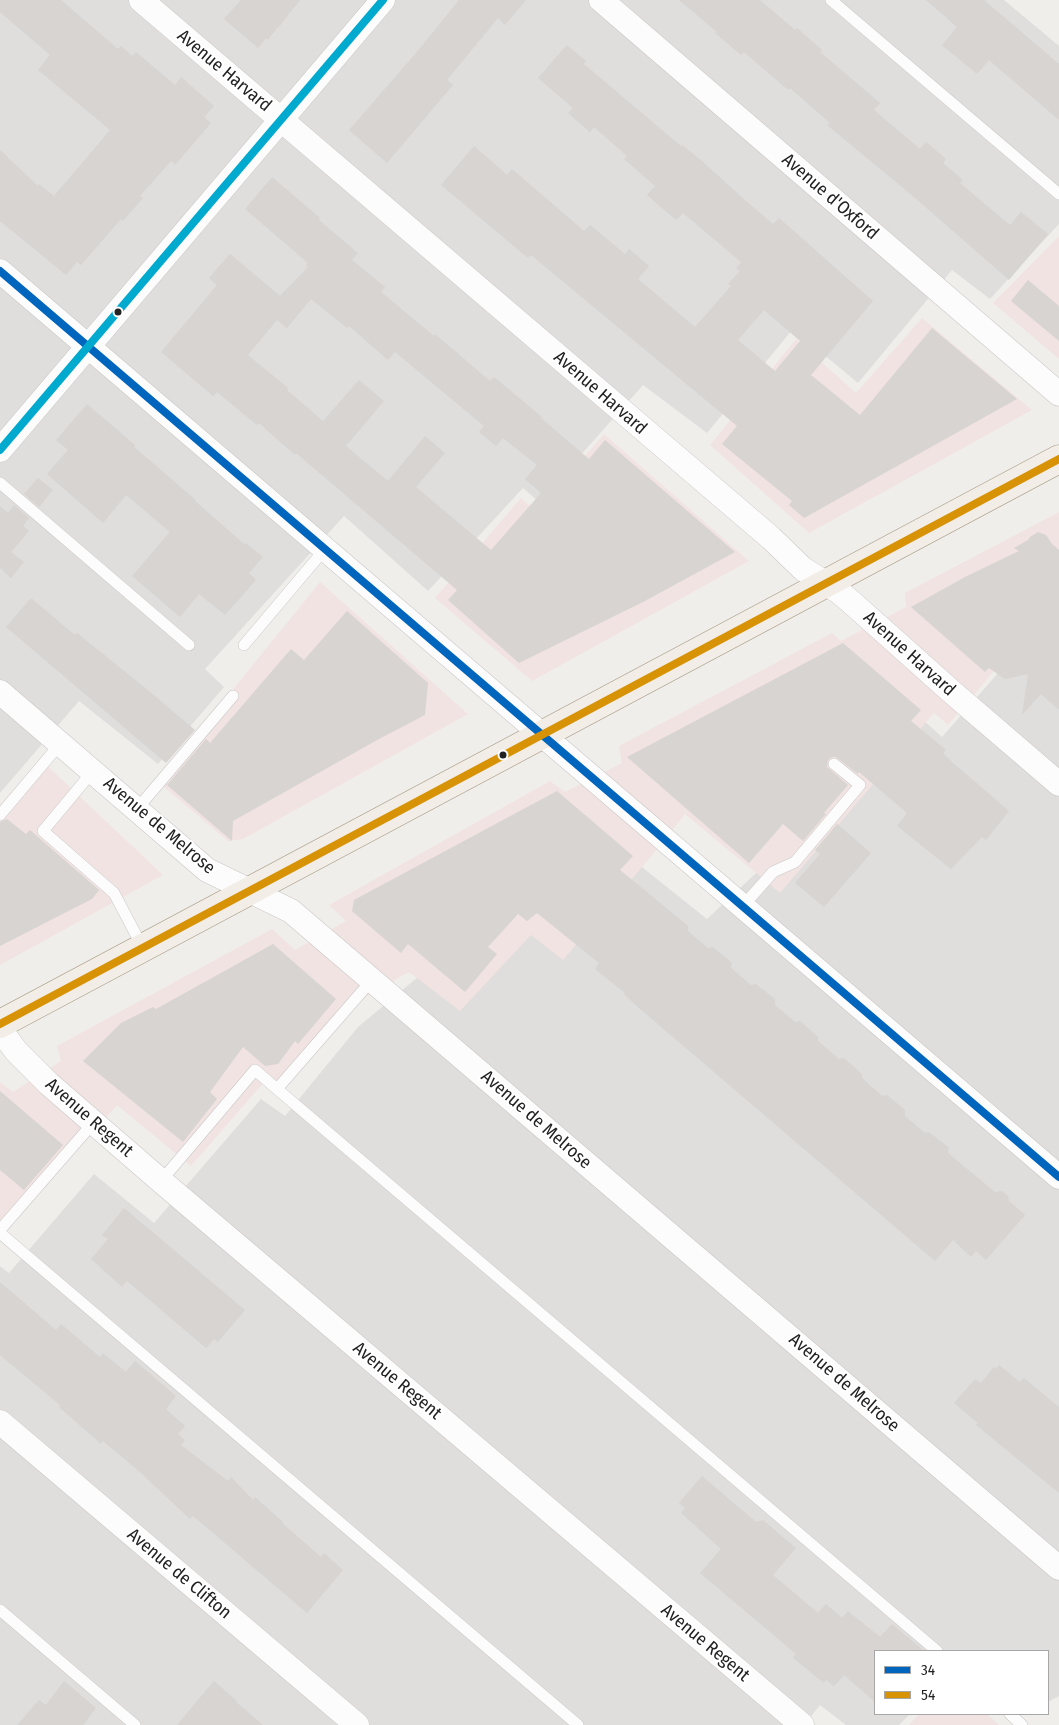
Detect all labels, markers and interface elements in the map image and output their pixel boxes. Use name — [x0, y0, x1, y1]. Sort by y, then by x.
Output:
street label: Avenue Harvard — [172, 25, 276, 117]
street label: Avenue d'Oxford — [777, 149, 883, 245]
unlabelled marker — [113, 307, 123, 317]
street label: Avenue Harvard — [549, 347, 651, 439]
street label: Avenue Harvard — [859, 607, 959, 701]
unlabelled marker — [498, 750, 508, 760]
street label: Avenue de Melrose — [99, 773, 219, 879]
street label: Avenue de Melrose — [476, 1066, 596, 1174]
street label: Avenue Regent — [41, 1074, 137, 1162]
street label: Avenue de Melrose — [784, 1329, 904, 1437]
street label: Avenue Regent — [348, 1338, 446, 1424]
street label: Avenue de Clifton — [122, 1524, 236, 1624]
street label: Avenue Regent — [656, 1600, 754, 1686]
legend — [874, 1650, 1049, 1715]
text: 34 — [921, 1661, 935, 1679]
text: 54 — [921, 1686, 935, 1704]

